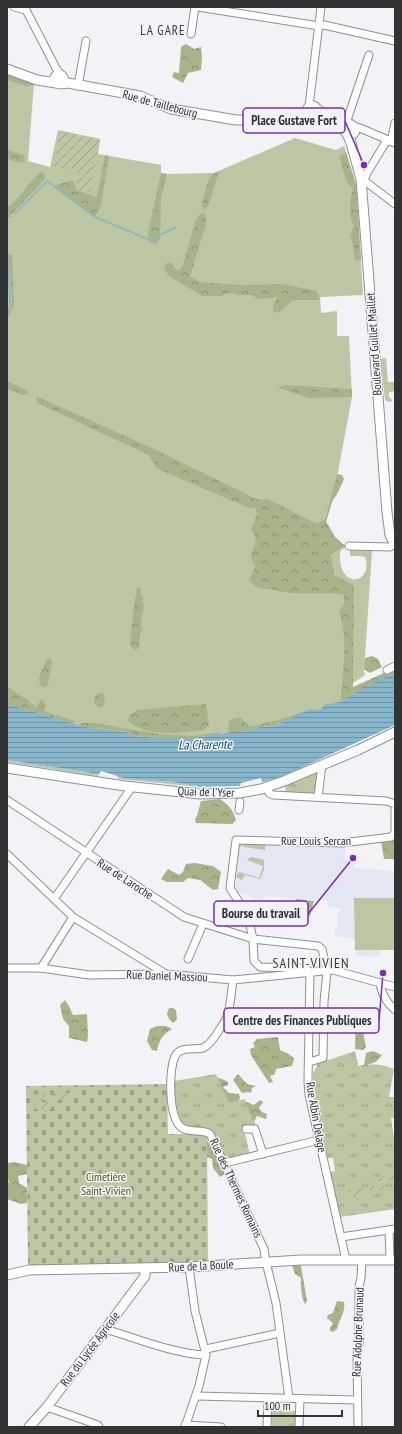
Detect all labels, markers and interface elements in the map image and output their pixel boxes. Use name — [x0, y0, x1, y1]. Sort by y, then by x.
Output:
district label: LA GARE — [140, 22, 186, 39]
street label: Rue de Taillebourg — [121, 86, 199, 121]
callout: Place Gustave Fort — [243, 108, 345, 133]
text: Place Gustave Fort — [251, 112, 337, 129]
street label: Boulevard Guillet Maillet — [362, 291, 385, 396]
water label: La Charente — [178, 736, 234, 753]
street label: Quai de l'Yser — [177, 783, 235, 800]
street label: Rue Louis Sercan — [281, 833, 351, 848]
street label: Rue de Laroche — [94, 855, 156, 902]
callout: Bourse du travail — [214, 901, 308, 926]
text: Bourse du travail — [222, 905, 301, 922]
district label: SAINT-VIVIEN — [272, 954, 350, 972]
street label: Rue Daniel Massiou — [126, 967, 208, 984]
callout: Centre des Finances Publiques — [224, 1008, 379, 1033]
text: Centre des Finances Publiques — [232, 1012, 372, 1029]
street label: Rue Albin Delage — [303, 1081, 330, 1153]
street label: Rue des Thermes Romains — [207, 1136, 266, 1240]
park label: Cimetière Saint-Vivien — [81, 1169, 131, 1198]
street label: Rue de la Boule — [168, 1256, 234, 1275]
street label: Rue Adolphe Brunaud — [348, 1287, 367, 1377]
street label: Rue du Lycée Agricole — [57, 1308, 123, 1389]
scale bar — [258, 1392, 342, 1418]
text: 100 m — [264, 1398, 291, 1413]

